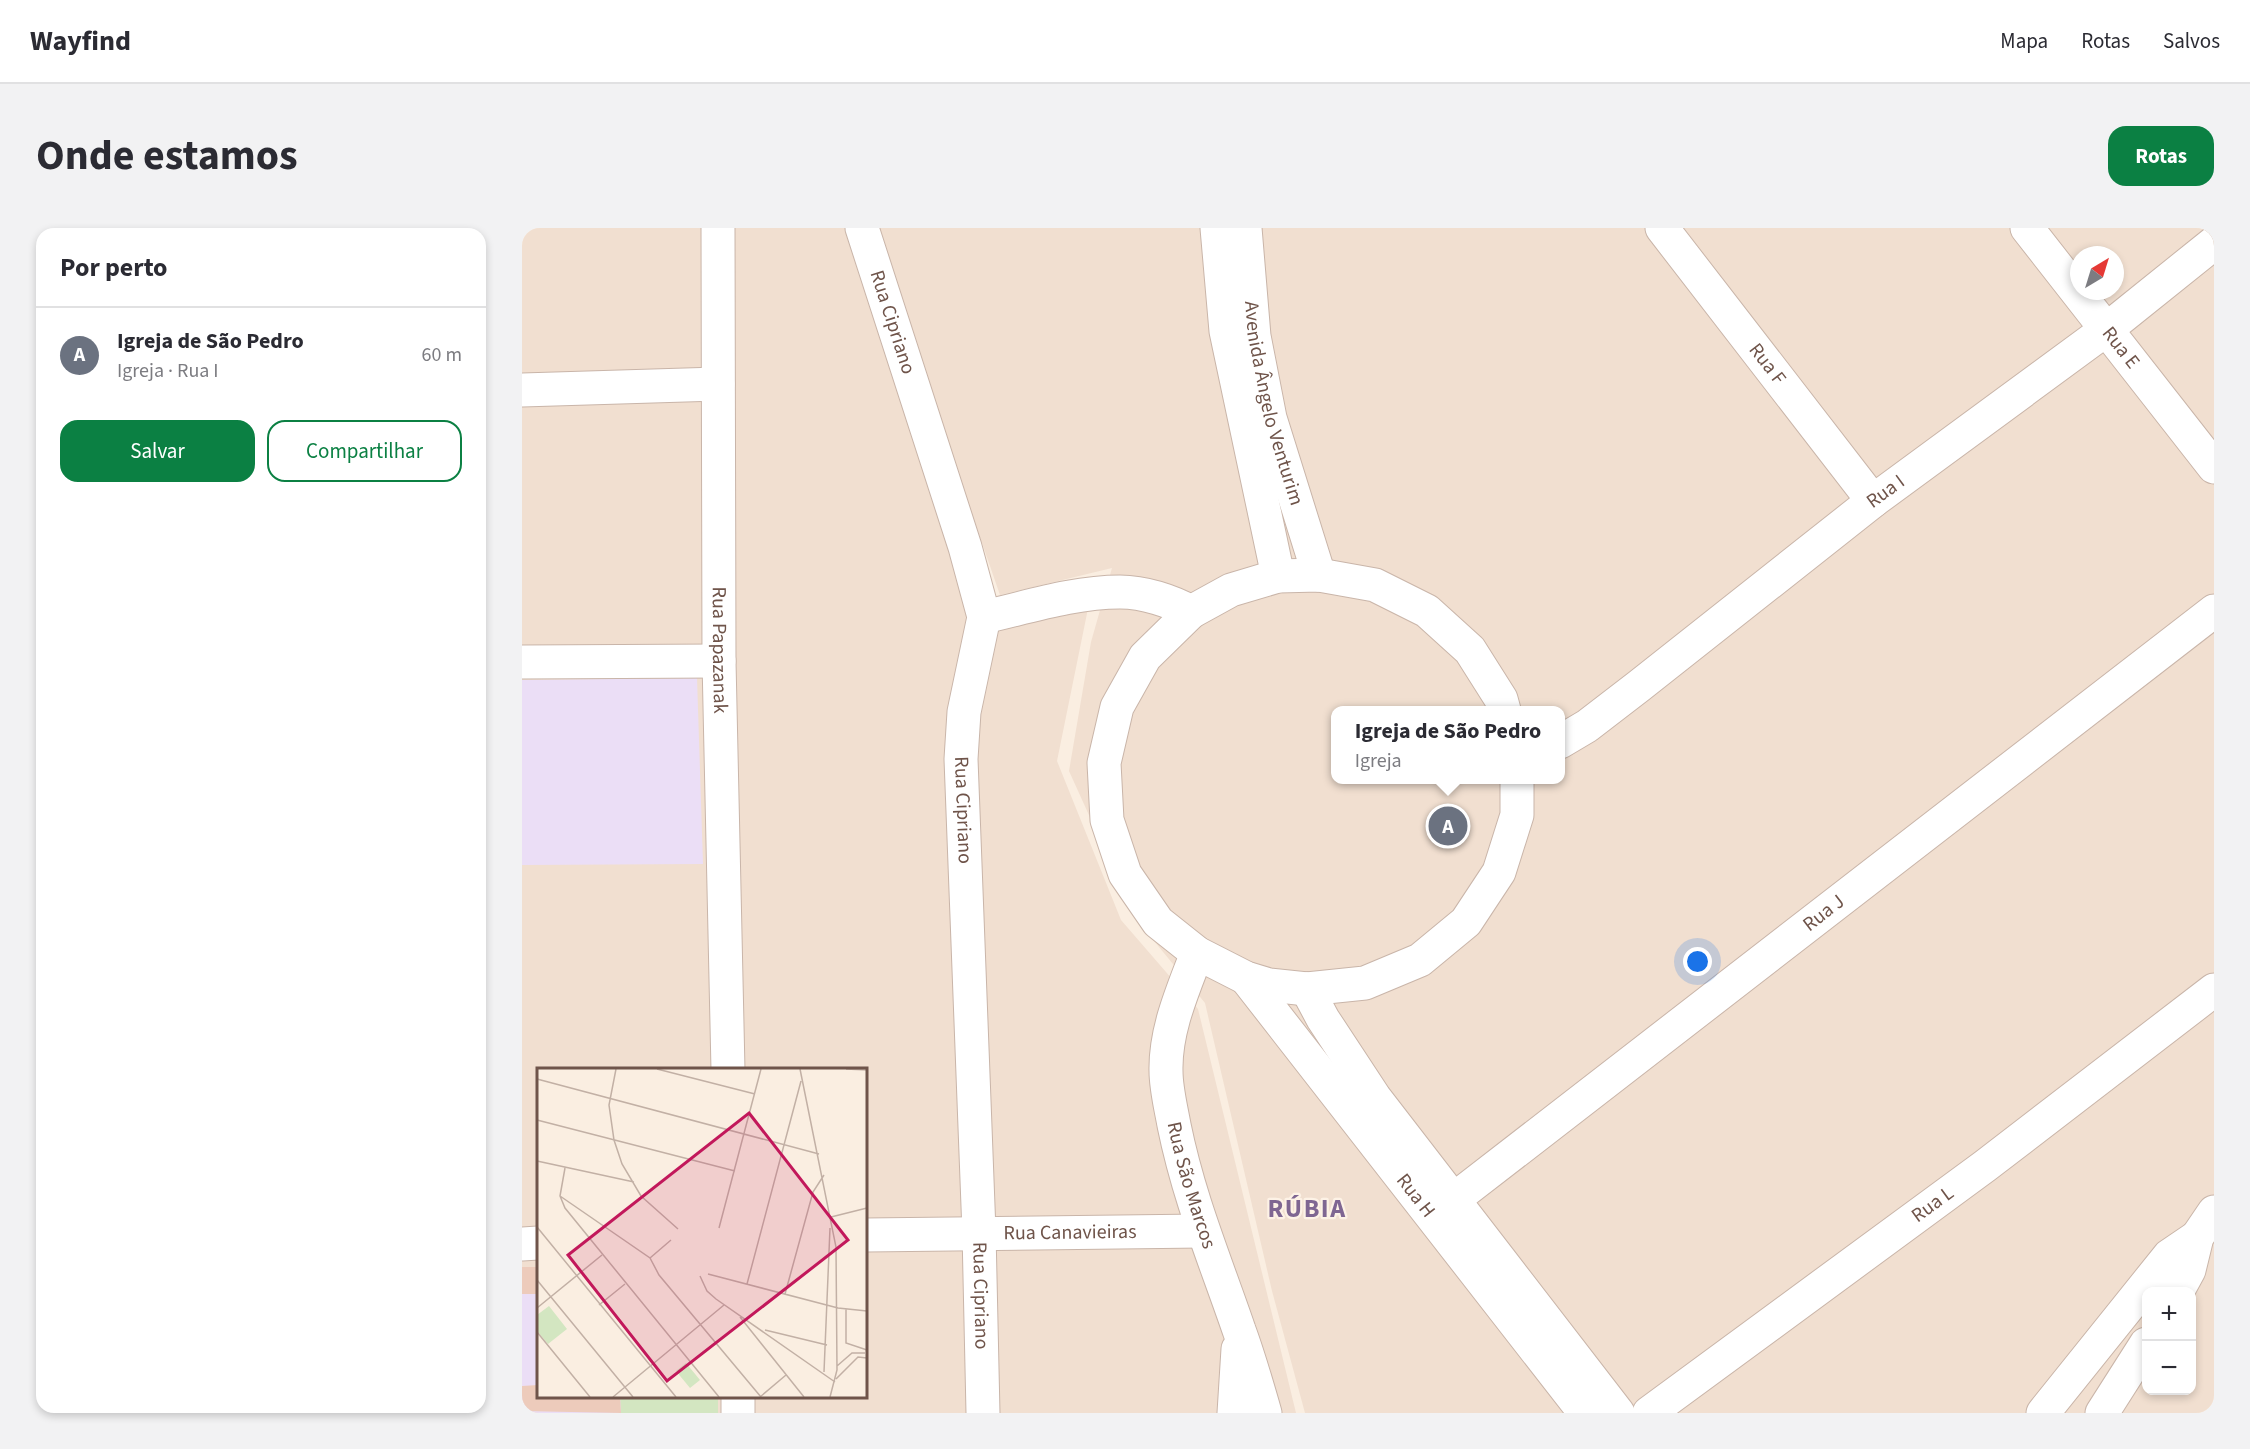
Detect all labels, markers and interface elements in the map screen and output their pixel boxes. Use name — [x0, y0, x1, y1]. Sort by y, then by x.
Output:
text: Wayfind — [30, 21, 131, 61]
text: Mapa — [2000, 26, 2048, 56]
text: Rotas — [2081, 26, 2130, 56]
text: Salvos — [2163, 26, 2220, 56]
text: Onde estamos — [36, 126, 298, 186]
button: Rotas — [2108, 126, 2214, 186]
north arrow — [2070, 246, 2124, 300]
text: Por perto — [60, 249, 168, 286]
street label: Rua Cipriano — [863, 267, 922, 378]
street label: Avenida Ângelo Venturim — [1237, 300, 1310, 509]
street label: Rua E — [2095, 321, 2146, 375]
text: Igreja de São Pedro — [117, 325, 304, 357]
street label: Rua F — [1742, 337, 1792, 391]
text: A — [74, 341, 85, 369]
text: 60 m — [422, 341, 462, 369]
text: Igreja · Rua I — [117, 357, 219, 385]
button: Salvar — [60, 420, 255, 482]
button: Compartilhar — [267, 420, 462, 482]
street label: Rua I — [1861, 468, 1911, 515]
street label: Rua Papazanak — [705, 586, 734, 714]
popup — [1331, 706, 1565, 784]
text: Igreja de São Pedro — [1355, 715, 1541, 747]
text: Igreja — [1355, 747, 1402, 775]
street label: Rua Cipriano — [947, 756, 979, 864]
pin: A — [1428, 804, 1468, 848]
street label: Rua J — [1797, 888, 1850, 938]
your location — [1683, 947, 1712, 976]
inset map — [537, 1068, 867, 1398]
street label: Rua São Marcos — [1160, 1119, 1223, 1253]
street label: Rua H — [1389, 1168, 1442, 1224]
street label: Rua L — [1906, 1179, 1960, 1229]
district label: RÚBIA — [1267, 1190, 1347, 1227]
street label: Rua Canavieiras — [1003, 1218, 1137, 1247]
street label: Rua Cipriano — [965, 1242, 996, 1350]
map controls — [2142, 1287, 2196, 1395]
button: + — [2142, 1287, 2196, 1341]
button: − — [2142, 1341, 2196, 1395]

